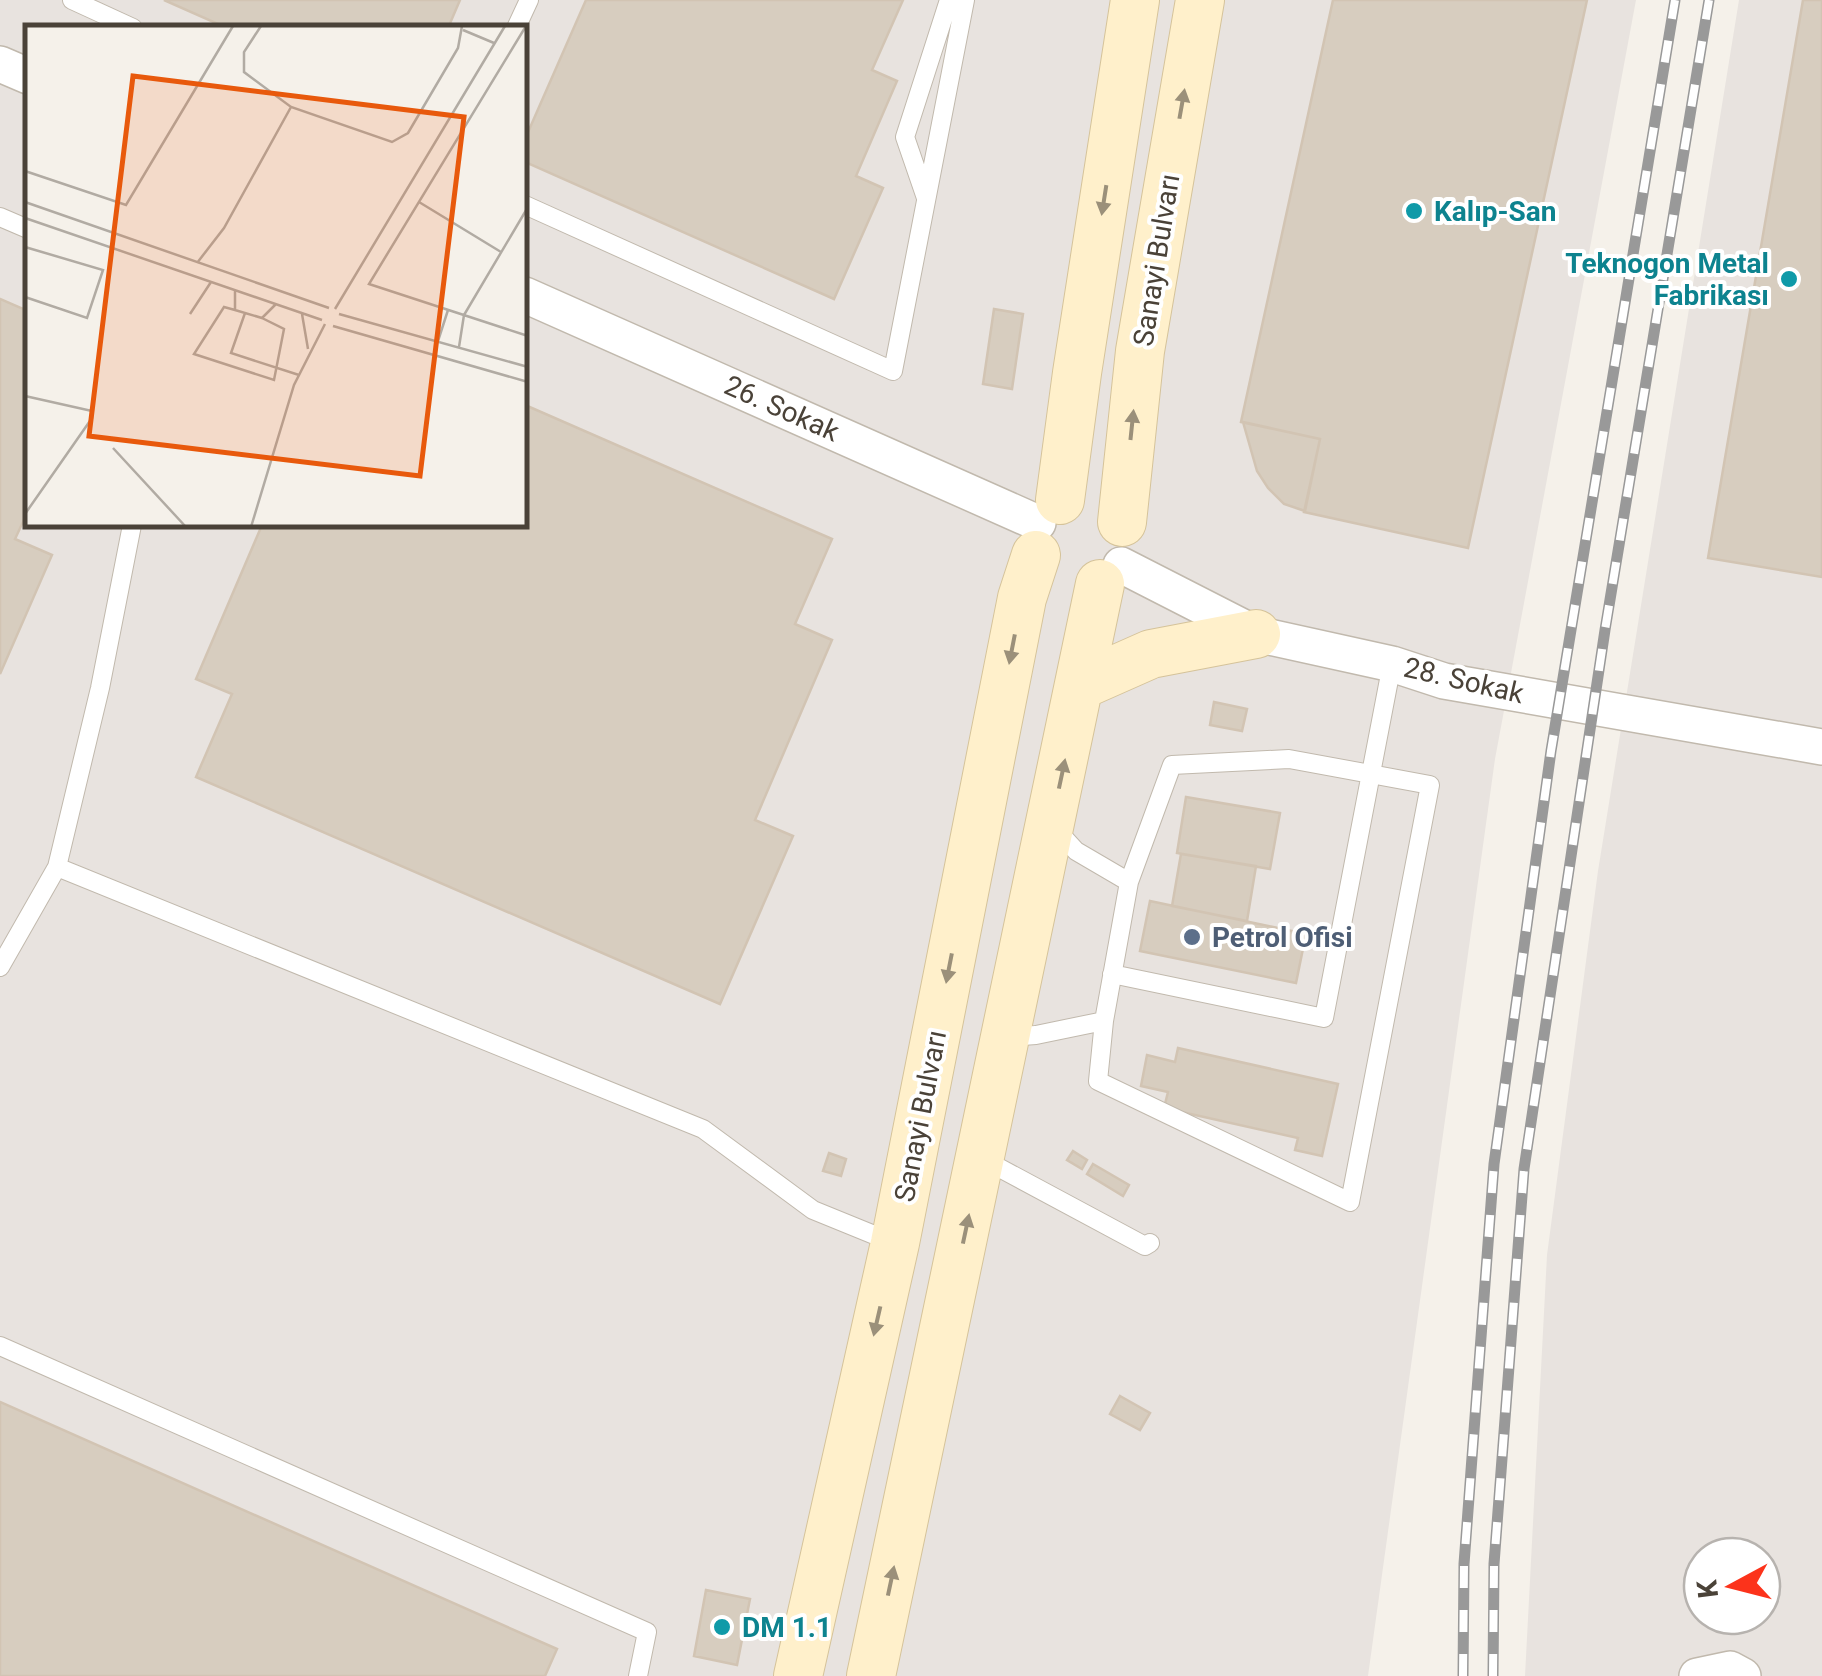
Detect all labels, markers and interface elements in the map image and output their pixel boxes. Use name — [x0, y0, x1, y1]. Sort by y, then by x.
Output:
inset map — [25, 25, 528, 528]
one-way arrow — [1175, 88, 1190, 119]
street label: Sanayi Bulvarı — [1127, 172, 1186, 349]
one-way arrow — [1096, 185, 1111, 216]
place label: Kalıp-San — [1434, 195, 1557, 228]
marker: Kalıp-San — [1403, 200, 1425, 222]
place label: Teknogon Metal Fabrikası — [1565, 247, 1769, 312]
marker: Teknogon Metal Fabrikası — [1778, 268, 1800, 290]
street label: 26. Sokak — [719, 369, 845, 449]
one-way arrow — [1125, 409, 1141, 441]
one-way arrow — [1003, 634, 1019, 665]
street label: 28. Sokak — [1401, 651, 1528, 710]
one-way arrow — [1055, 758, 1071, 789]
place label: Petrol Ofisi — [1212, 921, 1353, 954]
marker: Petrol Ofisi — [1181, 926, 1203, 948]
one-way arrow — [940, 953, 956, 984]
street label: Sanayi Bulvarı — [888, 1028, 953, 1205]
one-way arrow — [958, 1213, 974, 1244]
one-way arrow — [869, 1306, 885, 1337]
north arrow — [1682, 1536, 1782, 1636]
one-way arrow — [884, 1565, 899, 1596]
text: K — [1690, 1578, 1725, 1600]
place label: DM 1.1 — [742, 1611, 832, 1644]
marker: DM 1.1 — [711, 1616, 733, 1638]

